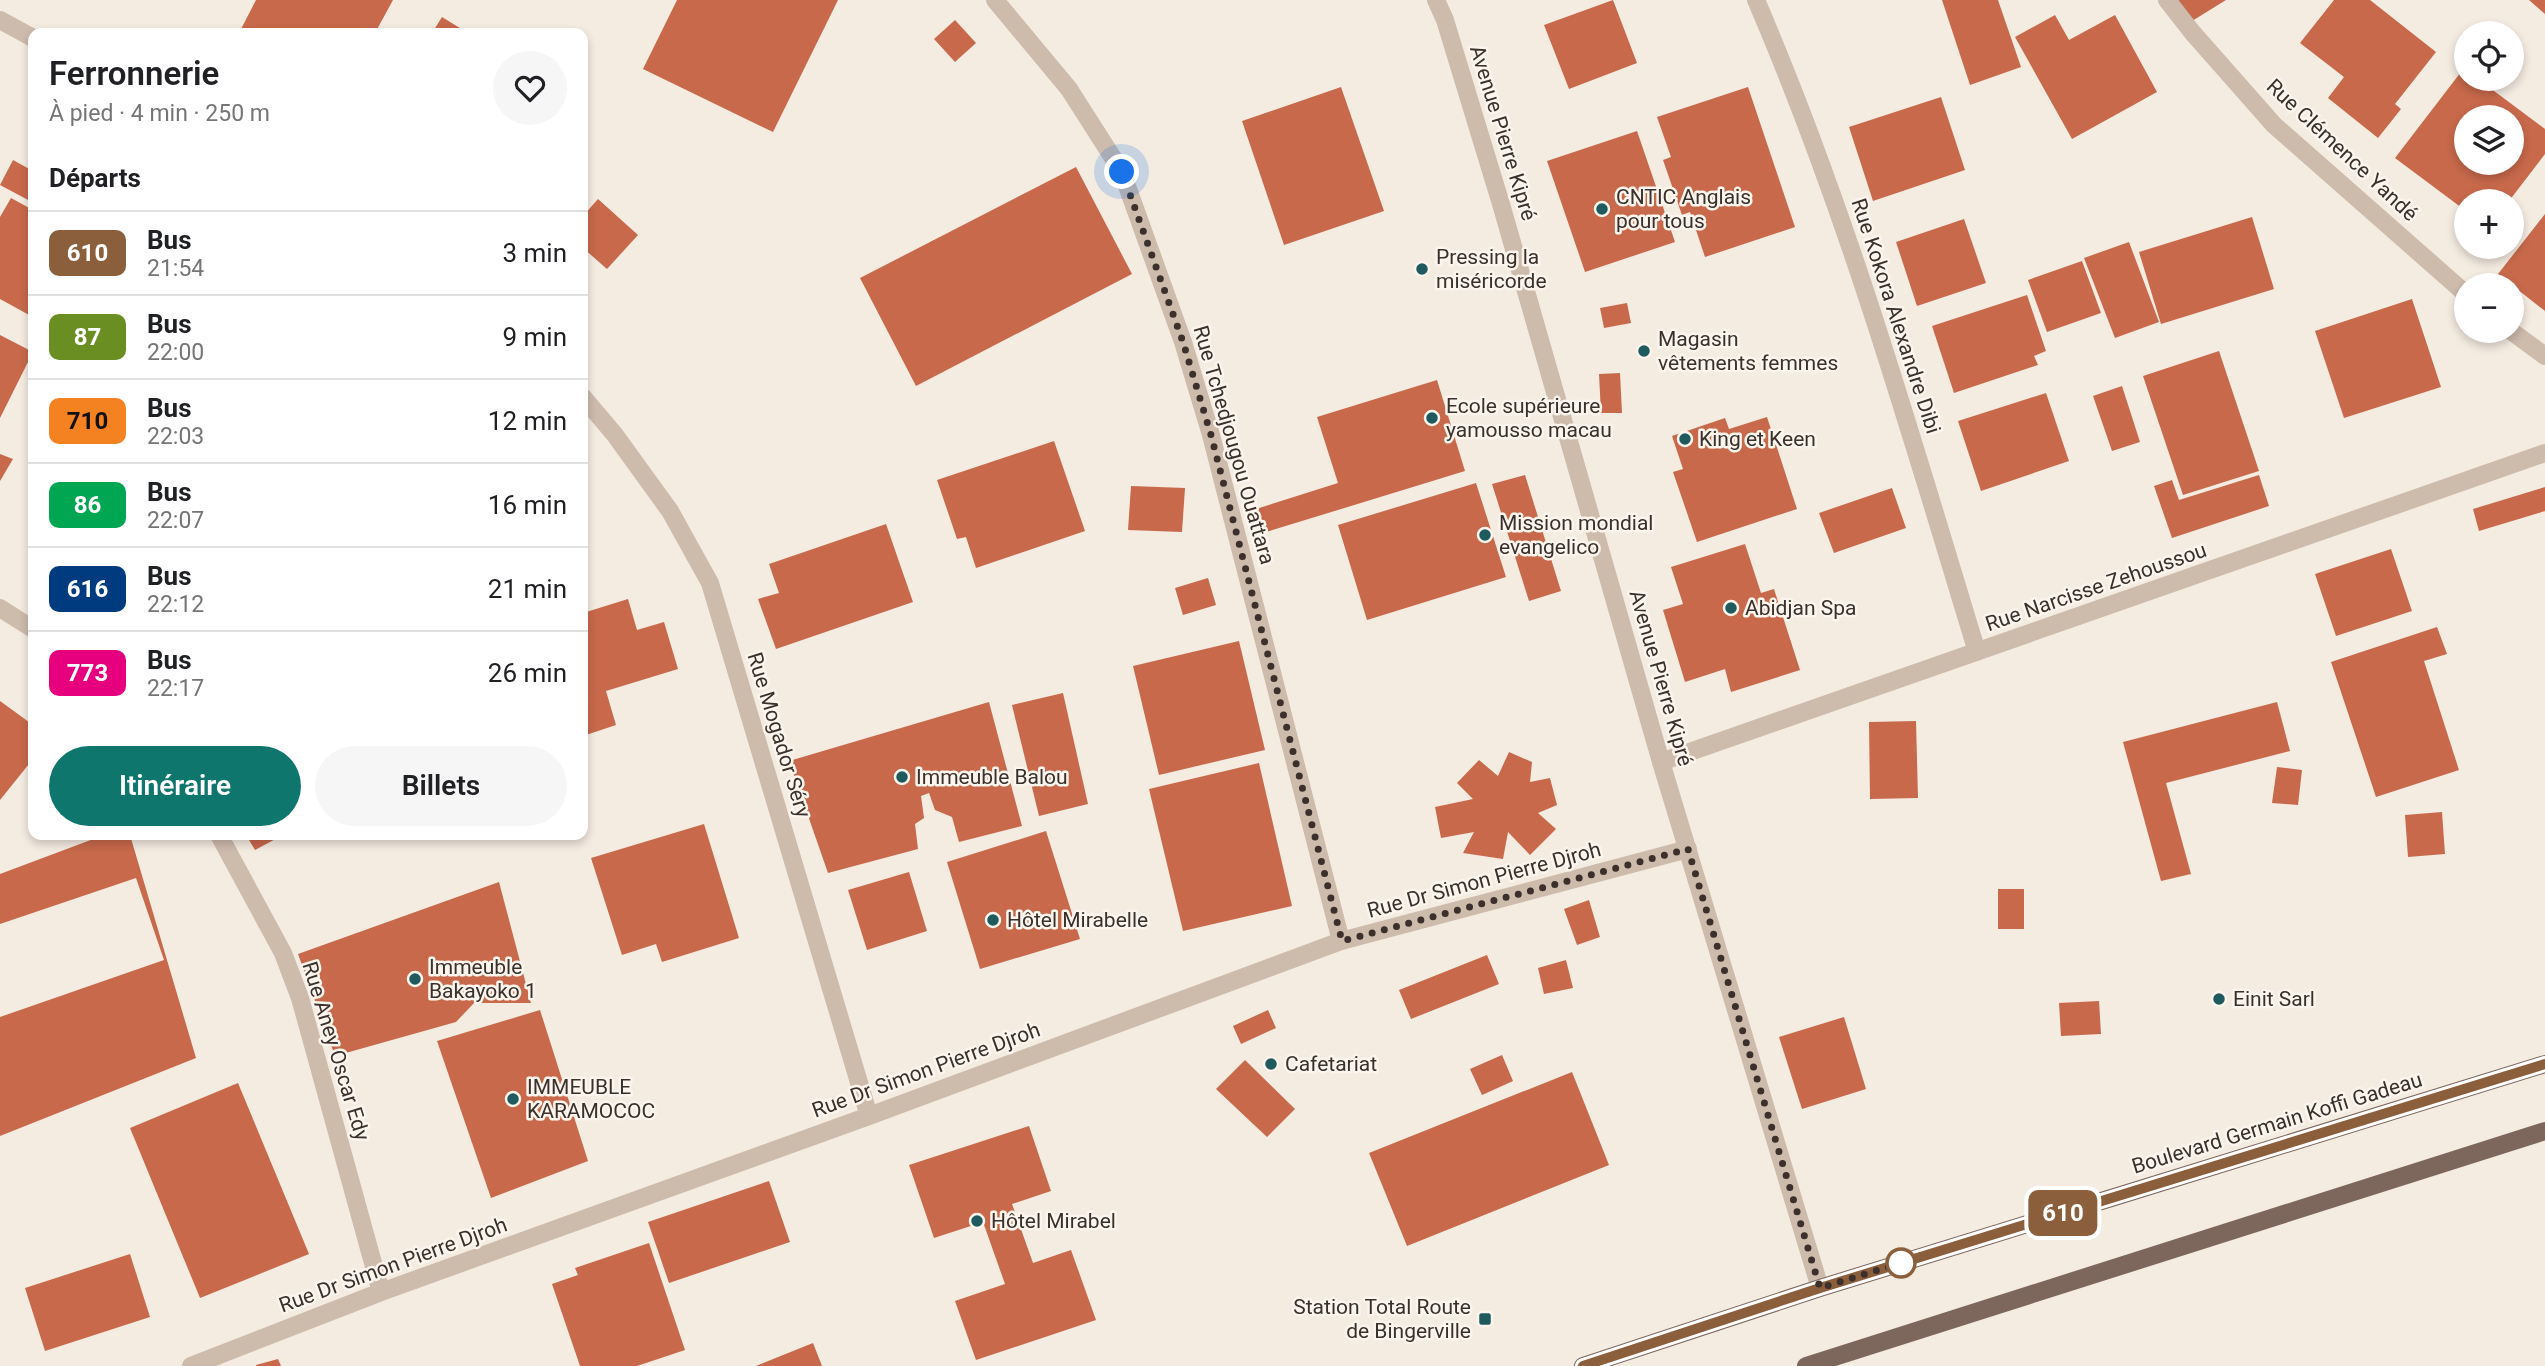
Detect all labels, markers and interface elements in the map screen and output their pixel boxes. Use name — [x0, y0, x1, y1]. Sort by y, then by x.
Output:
map controls — [2454, 21, 2524, 343]
button: locate — [2454, 21, 2524, 91]
street label: Avenue Pierre Kipré — [1465, 43, 1541, 223]
button: heart — [493, 51, 567, 125]
text: Ferronnerie — [49, 54, 219, 93]
street label: Rue Clémence Yandé — [2262, 74, 2422, 226]
text: À pied · 4 min · 250 m — [49, 100, 270, 127]
button: layers — [2454, 105, 2524, 175]
your location — [1104, 154, 1139, 189]
text: Départs — [49, 163, 141, 193]
place label: CNTIC Anglais pour tous — [1616, 185, 1751, 233]
button: + — [2454, 189, 2524, 259]
street label: Rue Kokora Alexandre Dibi — [1847, 195, 1945, 437]
marker: CNTIC Anglais pour tous — [1594, 201, 1610, 217]
text: Bus — [147, 225, 192, 255]
text: 3 min — [502, 238, 567, 268]
text: 610 — [67, 239, 108, 267]
place label: Pressing la miséricorde — [1436, 245, 1547, 293]
text: 21:54 — [147, 255, 204, 282]
marker: Pressing la miséricorde — [1414, 261, 1430, 277]
button: − — [2454, 273, 2524, 343]
text: Bus — [147, 309, 192, 339]
text: 9 min — [502, 322, 567, 352]
text: 87 — [74, 323, 101, 351]
street label: Rue Tchedjougou Ouattara — [1188, 323, 1280, 567]
place label: Magasin vêtements femmes — [1658, 327, 1838, 375]
text: 22:00 — [147, 339, 204, 366]
marker: Magasin vêtements femmes — [1636, 343, 1652, 359]
text: Bus — [147, 393, 192, 423]
place label: Ecole supérieure yamousso macau — [1446, 394, 1612, 442]
text: 12 min — [488, 406, 567, 436]
text: 710 — [67, 407, 108, 435]
marker: Ecole supérieure yamousso macau — [1424, 410, 1440, 426]
text: 22:03 — [147, 423, 204, 450]
place label: King et Keen — [1699, 427, 1816, 451]
marker: King et Keen — [1677, 431, 1693, 447]
text: Bus — [147, 477, 192, 507]
text: 16 min — [488, 490, 567, 520]
text: 86 — [74, 491, 101, 519]
text: 22:07 — [147, 507, 204, 534]
place label: Mission mondial evangelico — [1499, 511, 1653, 559]
marker: Mission mondial evangelico — [1477, 527, 1493, 543]
street label: Rue Narcisse Zehoussou — [1982, 538, 2210, 636]
text: Bus — [147, 561, 192, 591]
text: 21 min — [488, 574, 567, 604]
text: 616 — [67, 575, 108, 603]
street label: Avenue Pierre Kipré — [1624, 587, 1698, 769]
text: 22:12 — [147, 591, 204, 618]
place label: Abidjan Spa — [1745, 596, 1856, 620]
marker: Abidjan Spa — [1723, 600, 1739, 616]
text: Bus — [147, 645, 192, 675]
street label: Rue Mogador Séry — [742, 650, 816, 821]
text: 26 min — [488, 658, 567, 688]
text: 773 — [67, 659, 108, 687]
text: 22:17 — [147, 675, 204, 702]
button: Itinéraire — [49, 746, 301, 826]
button: Billets — [315, 746, 567, 826]
place label: Immeuble Balou — [916, 765, 1068, 789]
marker: Immeuble Balou — [894, 769, 910, 785]
street label: Rue Dr Simon Pierre Djroh — [1365, 837, 1603, 923]
place label: Hôtel Mirabelle — [1007, 908, 1148, 932]
marker: Hôtel Mirabelle — [985, 912, 1001, 928]
place label: Immeuble Bakayoko 1 — [429, 955, 537, 1003]
street label: Rue Aney Oscar Edy — [297, 959, 375, 1143]
marker: Immeuble Bakayoko 1 — [407, 971, 423, 987]
place label: Einit Sarl — [2233, 987, 2315, 1011]
marker: Einit Sarl — [2211, 991, 2227, 1007]
street label: Rue Dr Simon Pierre Djroh — [809, 1018, 1043, 1122]
place label: Cafetariat — [1285, 1052, 1377, 1076]
marker: Cafetariat — [1263, 1056, 1279, 1072]
street label: Boulevard Germain Koffi Gadeau — [2129, 1067, 2425, 1179]
place label: IMMEUBLE KARAMOCOC — [527, 1075, 655, 1123]
marker: IMMEUBLE KARAMOCOC — [505, 1091, 521, 1107]
line badge: 610 — [2023, 1190, 2103, 1236]
text: 610 — [2042, 1199, 2084, 1227]
place label: Hôtel Mirabel — [991, 1209, 1116, 1233]
street label: Rue Dr Simon Pierre Djroh — [276, 1213, 510, 1317]
marker: Hôtel Mirabel — [969, 1213, 985, 1229]
unlabelled marker — [1886, 1248, 1916, 1278]
place label: Station Total Route de Bingerville — [1293, 1295, 1471, 1343]
marker: Station Total Route de Bingerville — [1477, 1311, 1493, 1327]

